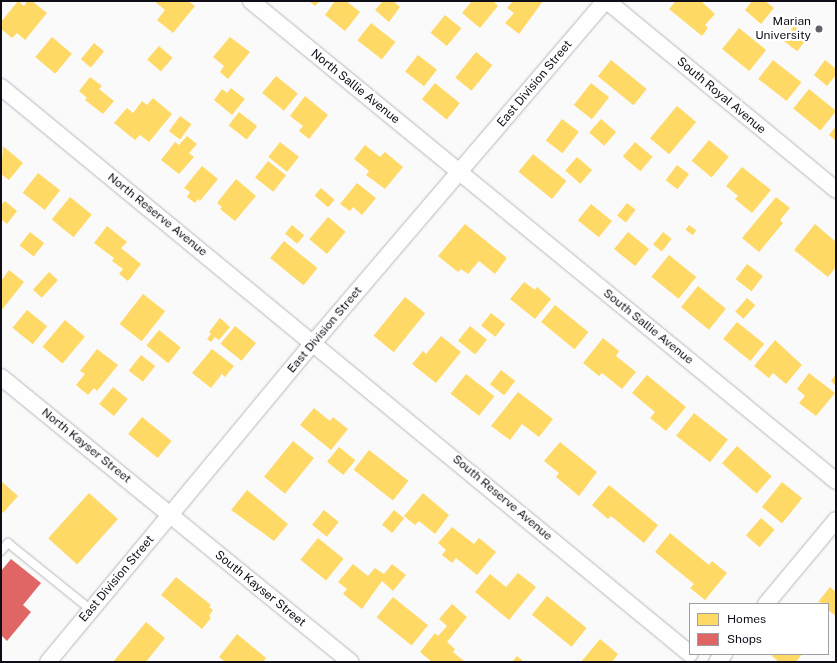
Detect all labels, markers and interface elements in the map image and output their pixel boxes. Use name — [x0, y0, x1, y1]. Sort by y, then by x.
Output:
place label: Marian University — [755, 15, 811, 43]
marker: Marian University — [814, 24, 824, 34]
street label: East Division Street — [495, 38, 575, 130]
street label: North Sallie Avenue — [308, 47, 402, 127]
street label: South Royal Avenue — [674, 55, 768, 137]
street label: North Reserve Avenue — [104, 170, 210, 260]
street label: East Division Street — [285, 284, 365, 376]
street label: South Sallie Avenue — [600, 286, 696, 368]
street label: North Kayser Street — [38, 405, 134, 487]
street label: South Reserve Avenue — [449, 452, 555, 544]
street label: East Division Street — [77, 533, 157, 625]
street label: South Kayser Street — [212, 548, 308, 630]
legend — [689, 603, 829, 655]
text: Homes — [727, 612, 766, 626]
text: Shops — [727, 632, 762, 646]

